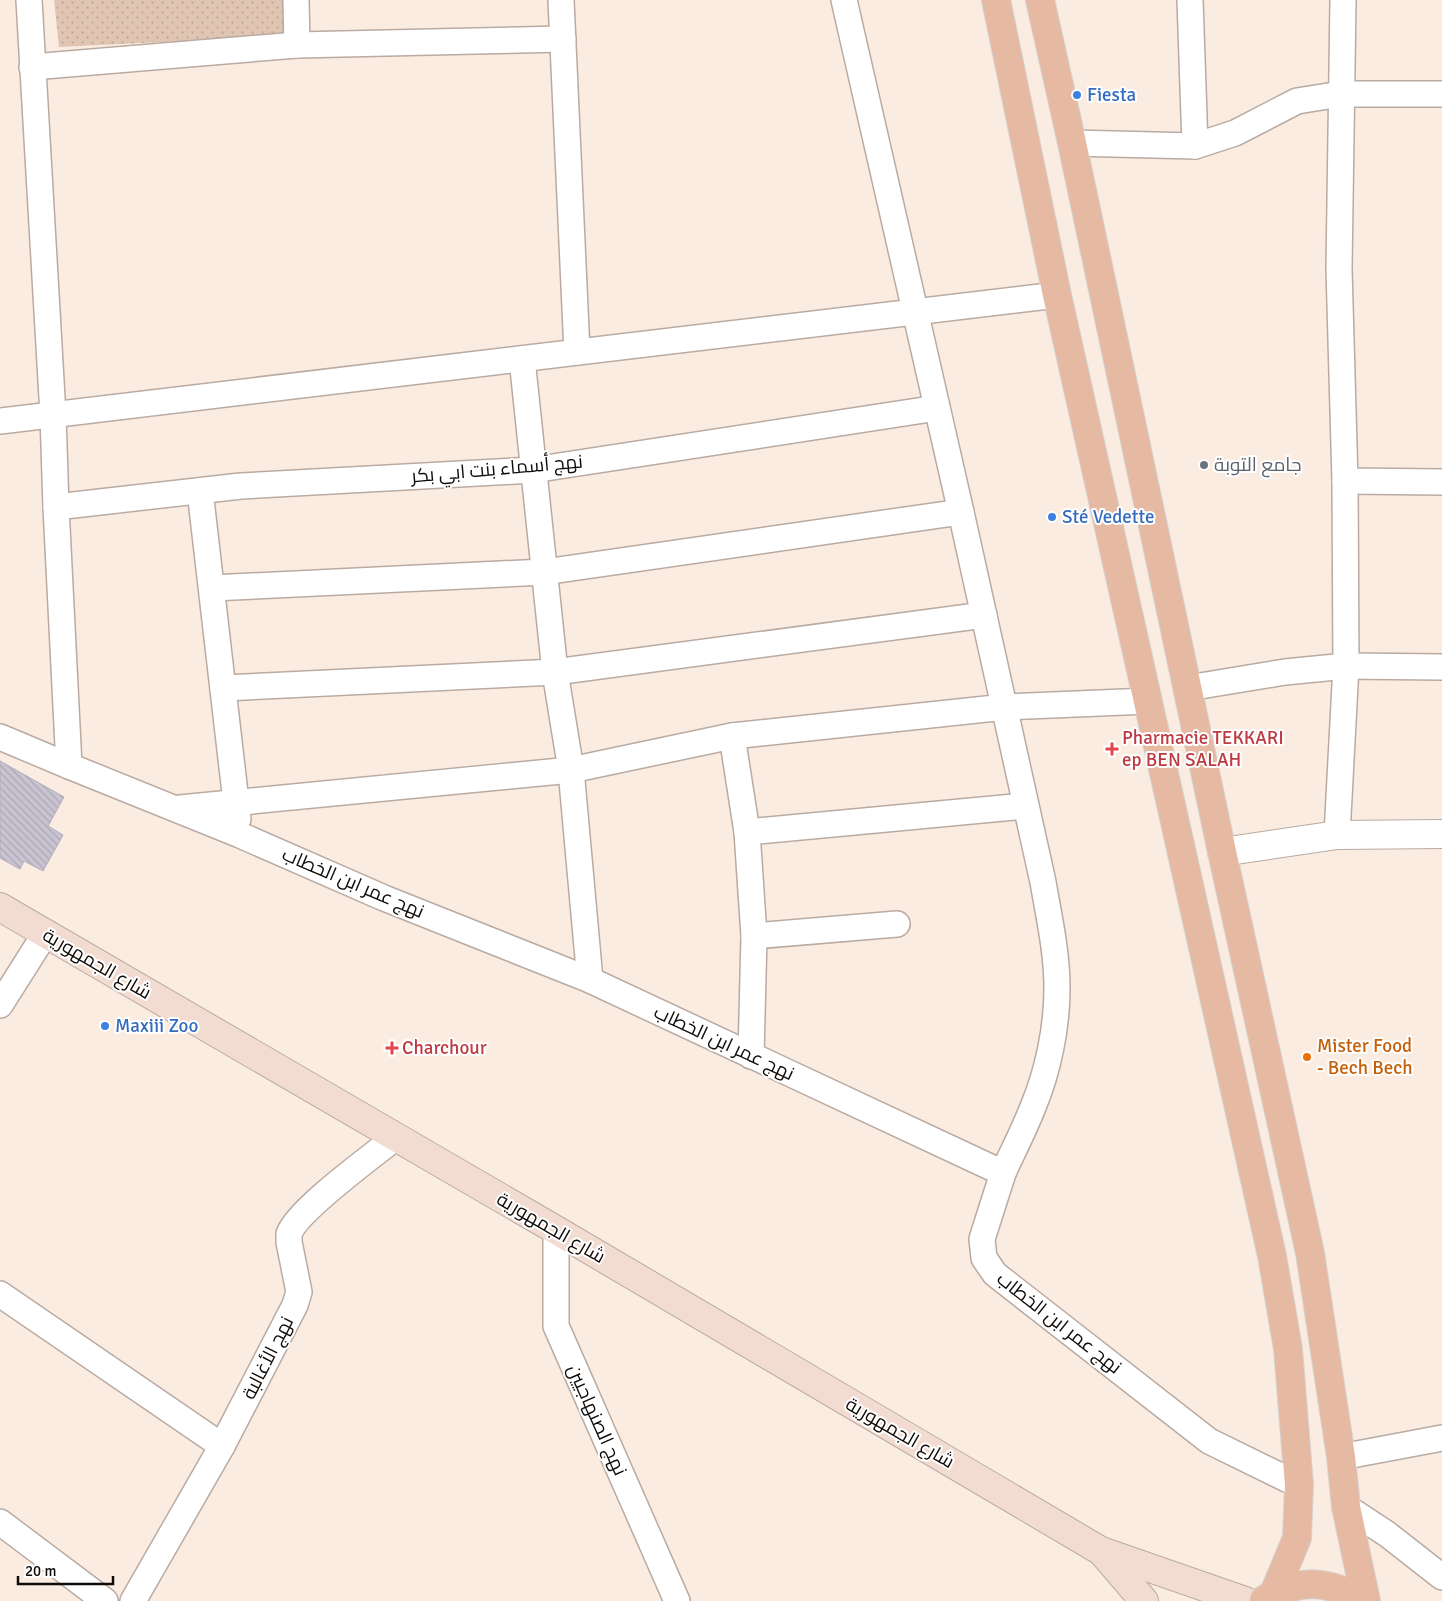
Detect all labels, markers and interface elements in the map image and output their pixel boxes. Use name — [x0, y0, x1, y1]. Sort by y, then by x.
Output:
place label: Fiesta — [1087, 83, 1136, 107]
marker: Fiesta — [1071, 89, 1083, 101]
street label: نهج أسماء بنت ابي بكر — [409, 450, 584, 491]
place label: جامع التوبة — [1214, 453, 1301, 478]
marker: جامع التوبة — [1198, 459, 1210, 471]
place label: Sté Vedette — [1062, 505, 1154, 529]
marker: Sté Vedette — [1046, 511, 1058, 523]
place label: Pharmacie TEKKARI ep BEN SALAH — [1122, 726, 1284, 772]
marker: Pharmacie TEKKARI ep BEN SALAH — [1106, 743, 1118, 755]
street label: نهج عمر ابن الخطاب — [278, 842, 428, 925]
street label: شارع الجمهورية — [38, 923, 156, 1006]
street label: نهج عمر ابن الخطاب — [650, 1000, 798, 1087]
place label: Maxiii Zoo — [115, 1014, 198, 1038]
marker: Maxiii Zoo — [99, 1020, 111, 1032]
place label: Mister Food - Bech Bech — [1317, 1034, 1413, 1080]
place label: Charchour — [402, 1036, 487, 1060]
marker: Charchour — [386, 1042, 398, 1054]
marker: Mister Food - Bech Bech — [1301, 1051, 1313, 1063]
street label: شارع الجمهورية — [492, 1187, 610, 1270]
street label: نهج عمر ابن الخطاب — [991, 1267, 1126, 1380]
street label: نهج الأغالبة — [237, 1313, 300, 1404]
street label: نهج الصنهاجيين — [561, 1361, 632, 1480]
street label: شارع الجمهورية — [841, 1392, 959, 1475]
scale bar — [18, 1554, 112, 1586]
text: 20 m — [25, 1562, 56, 1580]

